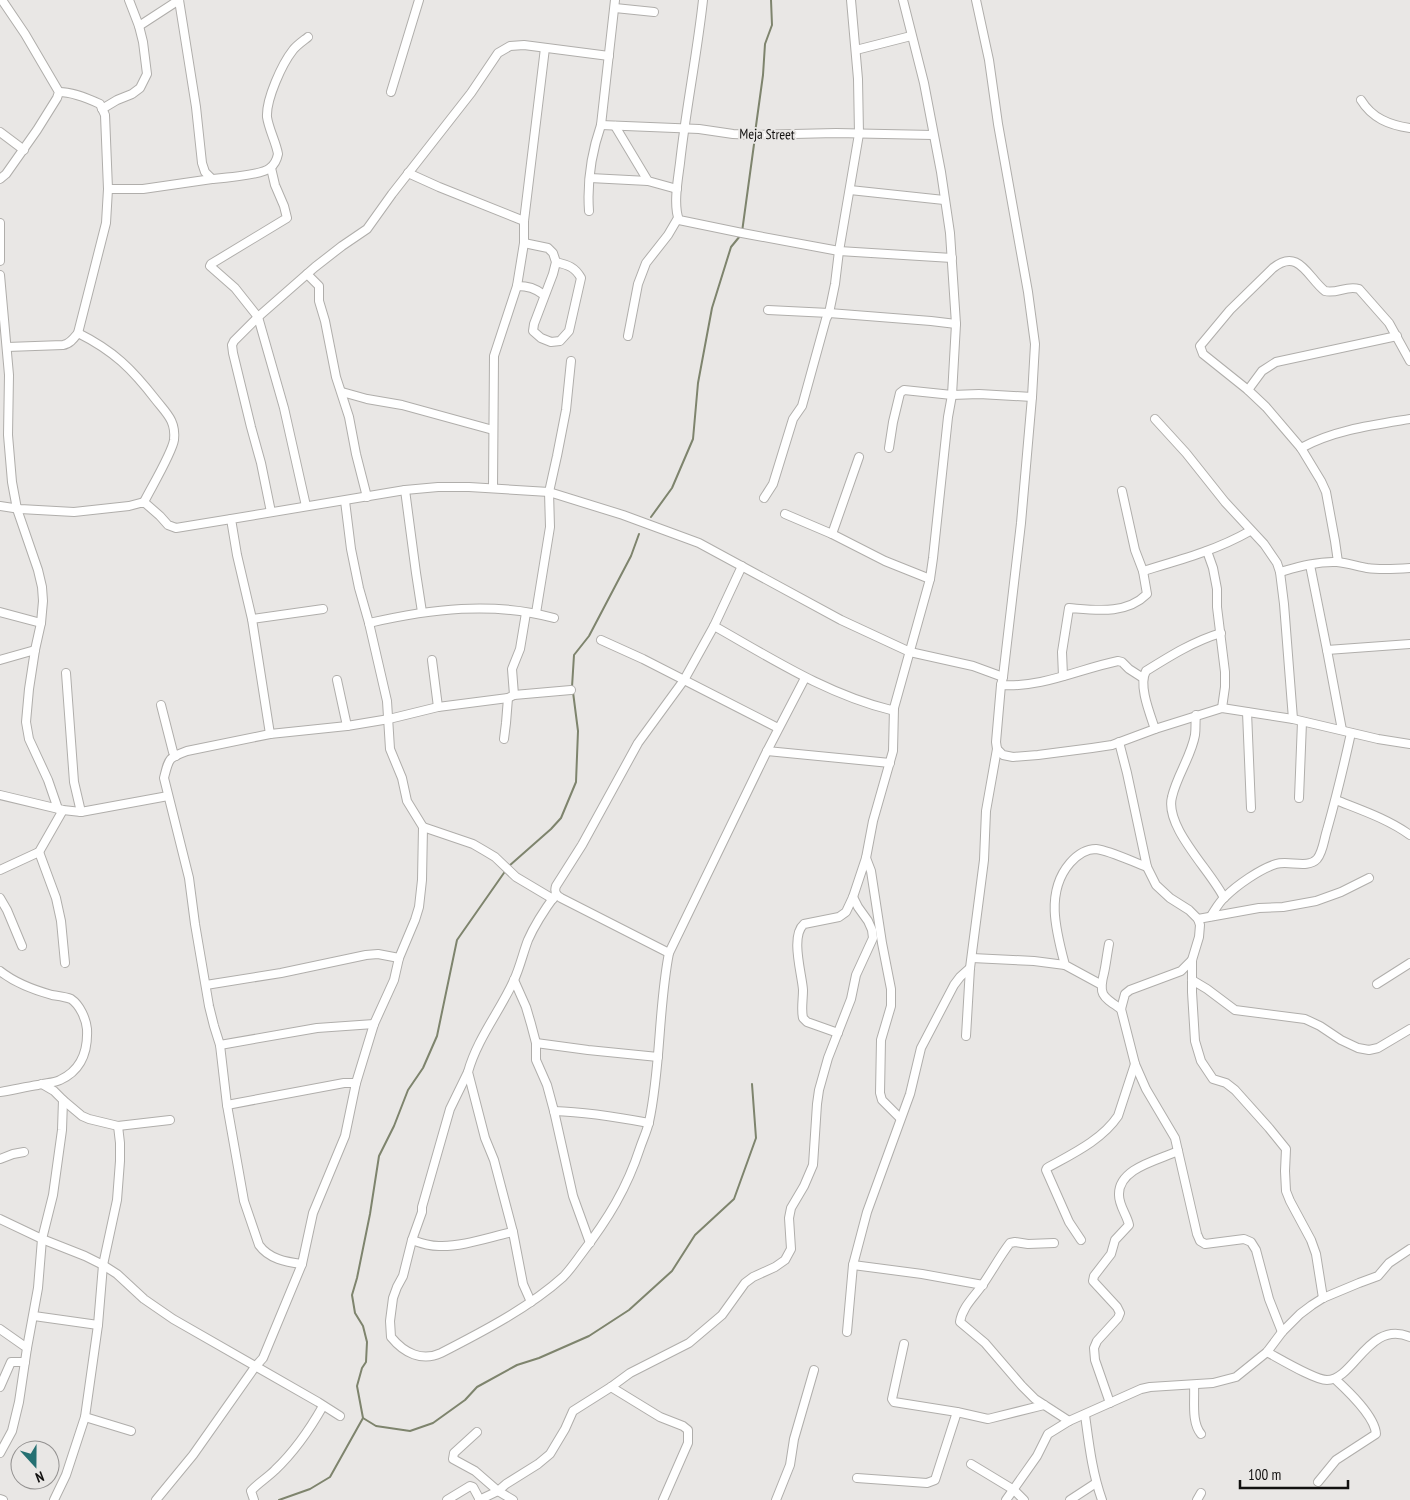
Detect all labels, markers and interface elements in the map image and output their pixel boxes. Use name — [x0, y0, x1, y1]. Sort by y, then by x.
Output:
street label: Meja Street — [739, 125, 795, 143]
north arrow — [10, 1440, 60, 1490]
scale bar — [1240, 1458, 1348, 1490]
text: 100 m — [1248, 1465, 1281, 1484]
text: N — [33, 1467, 46, 1487]

